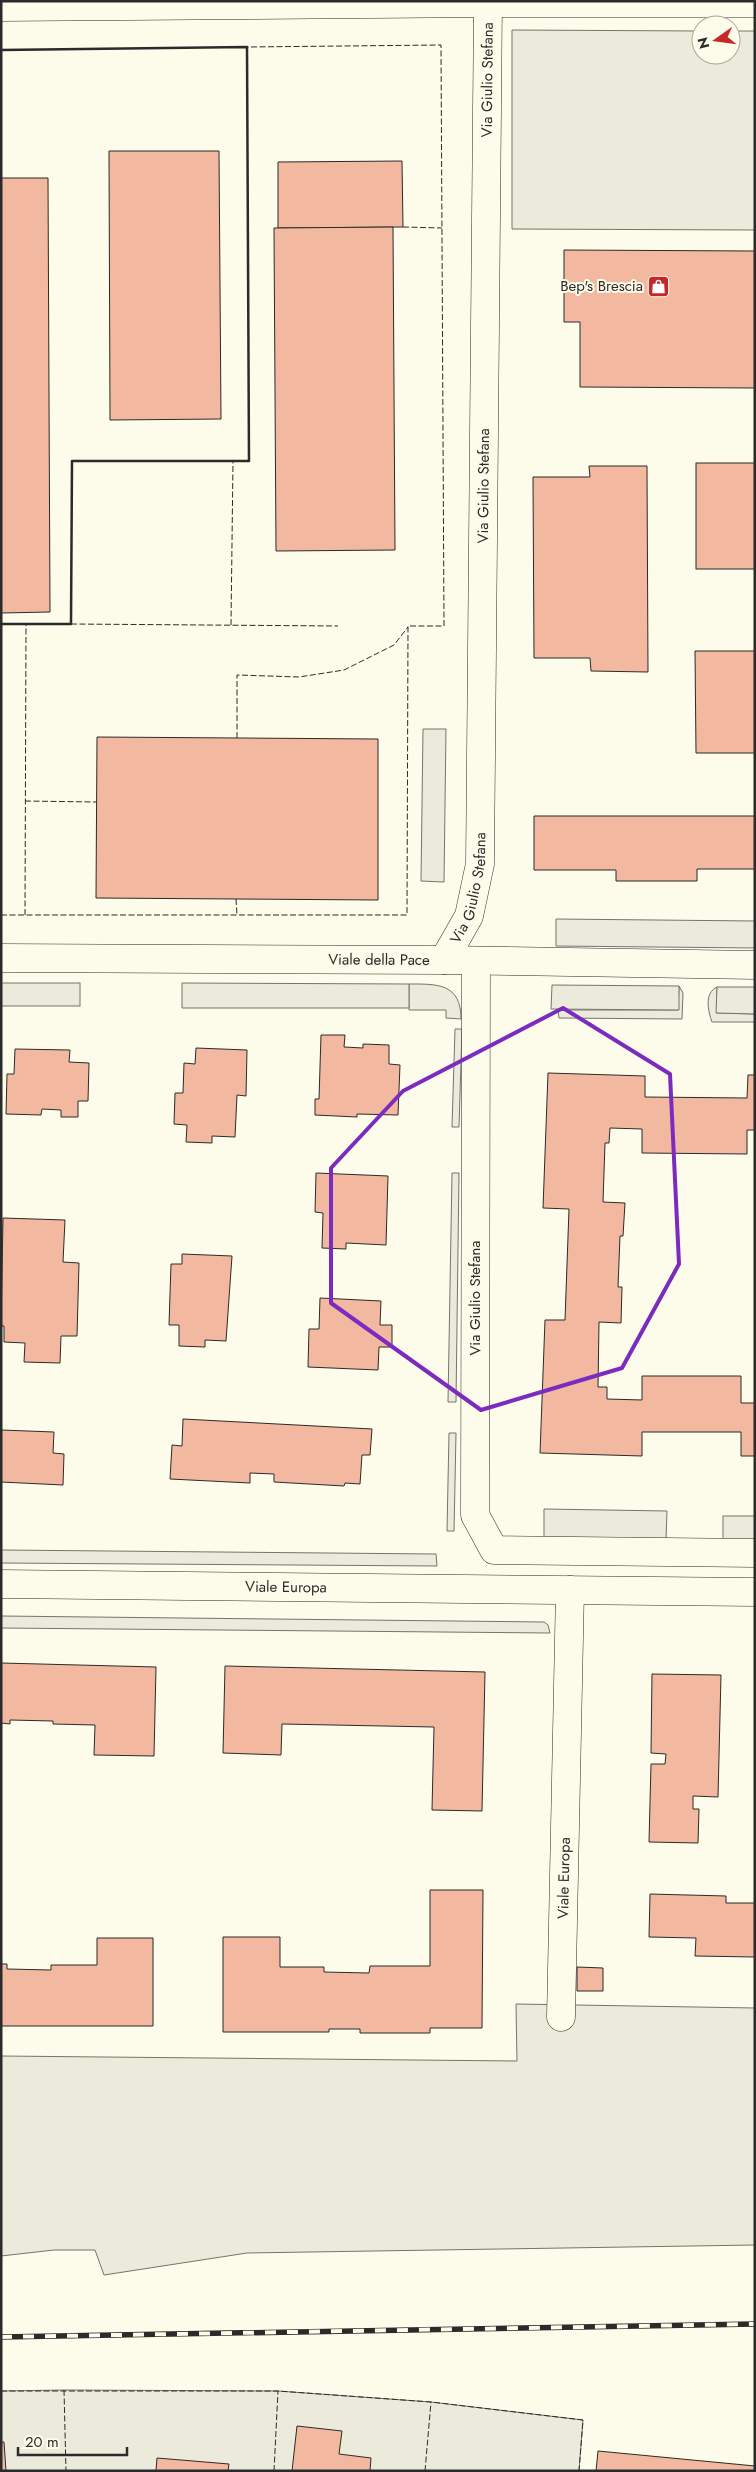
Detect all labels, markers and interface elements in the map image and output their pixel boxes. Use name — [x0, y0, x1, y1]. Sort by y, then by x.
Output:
north arrow — [691, 15, 741, 65]
street label: Via Giulio Stefana — [476, 22, 499, 138]
text: N — [692, 35, 714, 51]
shop icon: Bep's Brescia — [647, 274, 671, 298]
place label: Bep's Brescia — [560, 275, 643, 297]
street label: Via Giulio Stefana — [472, 428, 495, 544]
street label: Via Giulio Stefana — [444, 832, 491, 948]
street label: Viale della Pace — [328, 948, 430, 971]
street label: Via Giulio Stefana — [464, 1240, 486, 1356]
street label: Viale Europa — [245, 1576, 327, 1598]
street label: Viale Europa — [552, 1837, 576, 1919]
scale bar — [18, 2424, 126, 2456]
text: 20 m — [25, 2431, 59, 2453]

